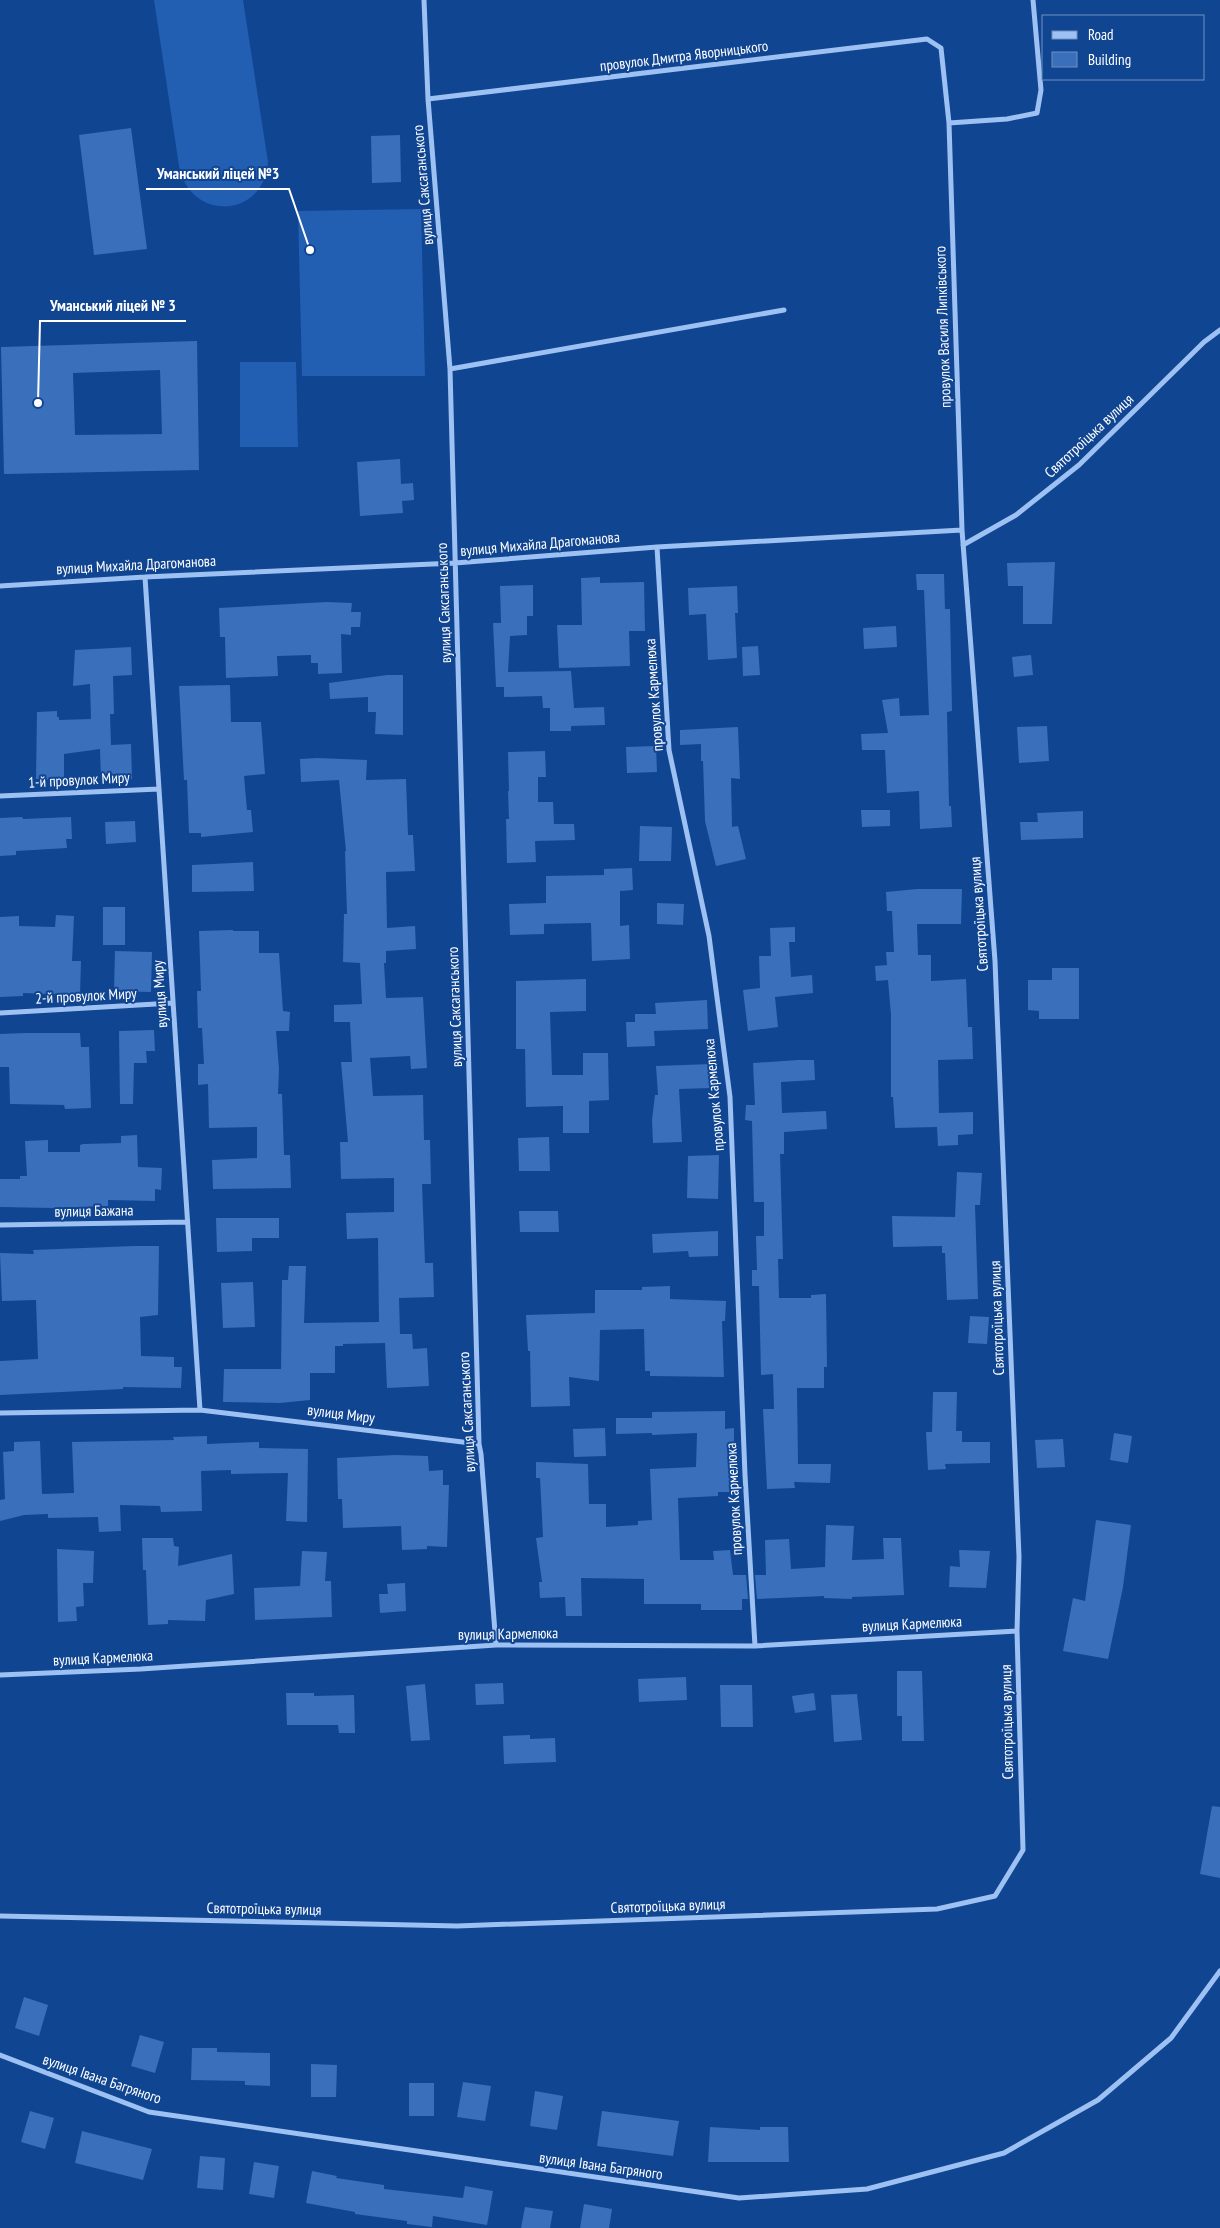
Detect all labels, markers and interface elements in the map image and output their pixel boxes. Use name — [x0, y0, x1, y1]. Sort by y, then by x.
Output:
legend — [1042, 15, 1205, 80]
text: Road — [1088, 25, 1114, 44]
street label: провулок Дмитра Яворницького — [599, 36, 769, 75]
text: Building — [1088, 50, 1131, 69]
street label: вулиця Саксаганського — [408, 124, 437, 246]
callout: Уманський ліцей №3 — [146, 158, 289, 189]
text: Уманський ліцей №3 — [156, 163, 279, 183]
street label: провулок Василя Липківського — [930, 246, 955, 408]
callout: Уманський ліцей № 3 — [40, 290, 186, 321]
text: Уманський ліцей № 3 — [49, 295, 176, 315]
street label: Святотроїцька вулиця — [1040, 389, 1137, 482]
street label: вулиця Михайла Драгоманова — [459, 527, 620, 560]
street label: вулиця Саксаганського — [432, 542, 455, 664]
street label: вулиця Михайла Драгоманова — [56, 551, 216, 578]
street label: провулок Кармелюка — [640, 638, 667, 752]
street label: 1-й провулок Миру — [28, 767, 131, 792]
street label: Святотроїцька вулиця — [965, 856, 992, 972]
street label: вулиця Саксаганського — [443, 946, 466, 1068]
street label: вулиця Миру — [148, 959, 171, 1029]
street label: 2-й провулок Миру — [35, 983, 138, 1008]
street label: провулок Кармелюка — [699, 1038, 728, 1152]
street label: вулиця Бажана — [54, 1200, 134, 1221]
street label: Святотроїцька вулиця — [985, 1260, 1008, 1376]
street label: вулиця Саксаганського — [454, 1351, 479, 1473]
street label: вулиця Миру — [306, 1400, 376, 1427]
street label: провулок Кармелюка — [721, 1442, 746, 1556]
street label: вулиця Кармелюка — [861, 1611, 962, 1636]
street label: вулиця Кармелюка — [458, 1623, 558, 1644]
street label: вулиця Кармелюка — [52, 1645, 153, 1670]
street label: Святотроїцька вулиця — [996, 1664, 1017, 1780]
street label: Святотроїцька вулиця — [610, 1894, 726, 1917]
street label: Святотроїцька вулиця — [206, 1898, 322, 1919]
street label: вулиця Івана Багряного — [40, 2049, 164, 2108]
street label: вулиця Івана Багряного — [538, 2147, 664, 2184]

